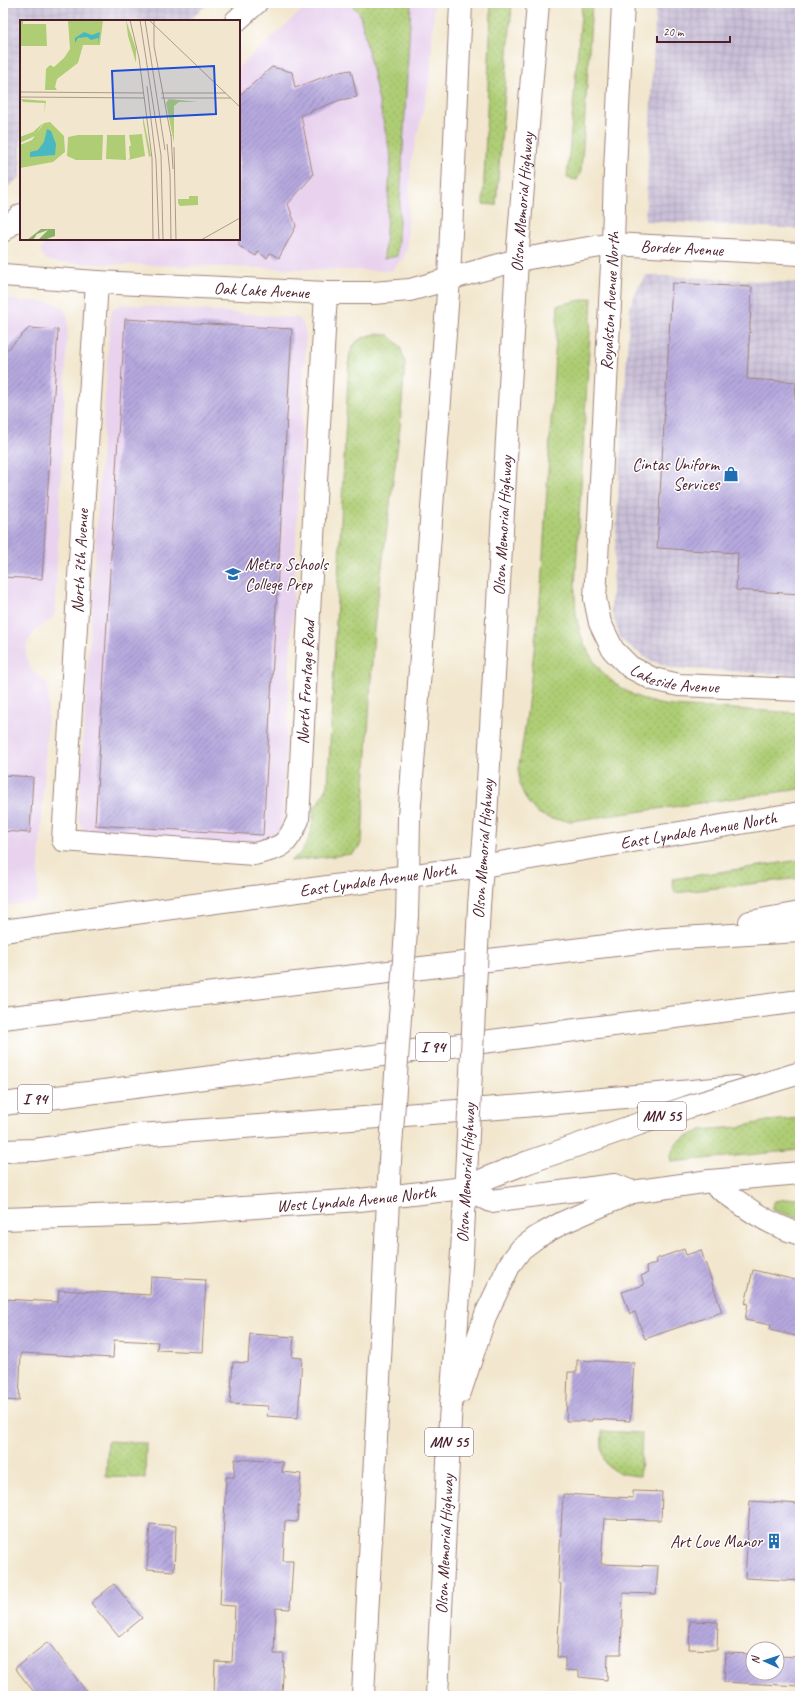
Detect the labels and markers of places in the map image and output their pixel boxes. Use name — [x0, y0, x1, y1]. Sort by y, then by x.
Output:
place label: Cintas Uniform Services — [632, 454, 721, 495]
shop icon: Cintas Uniform Services — [722, 465, 740, 483]
place label: Metro Schools College Prep — [245, 554, 330, 595]
school or university icon: Metro Schools College Prep — [224, 565, 242, 583]
place label: Art Love Manor — [670, 1531, 764, 1552]
building icon: Art Love Manor — [765, 1532, 783, 1550]

